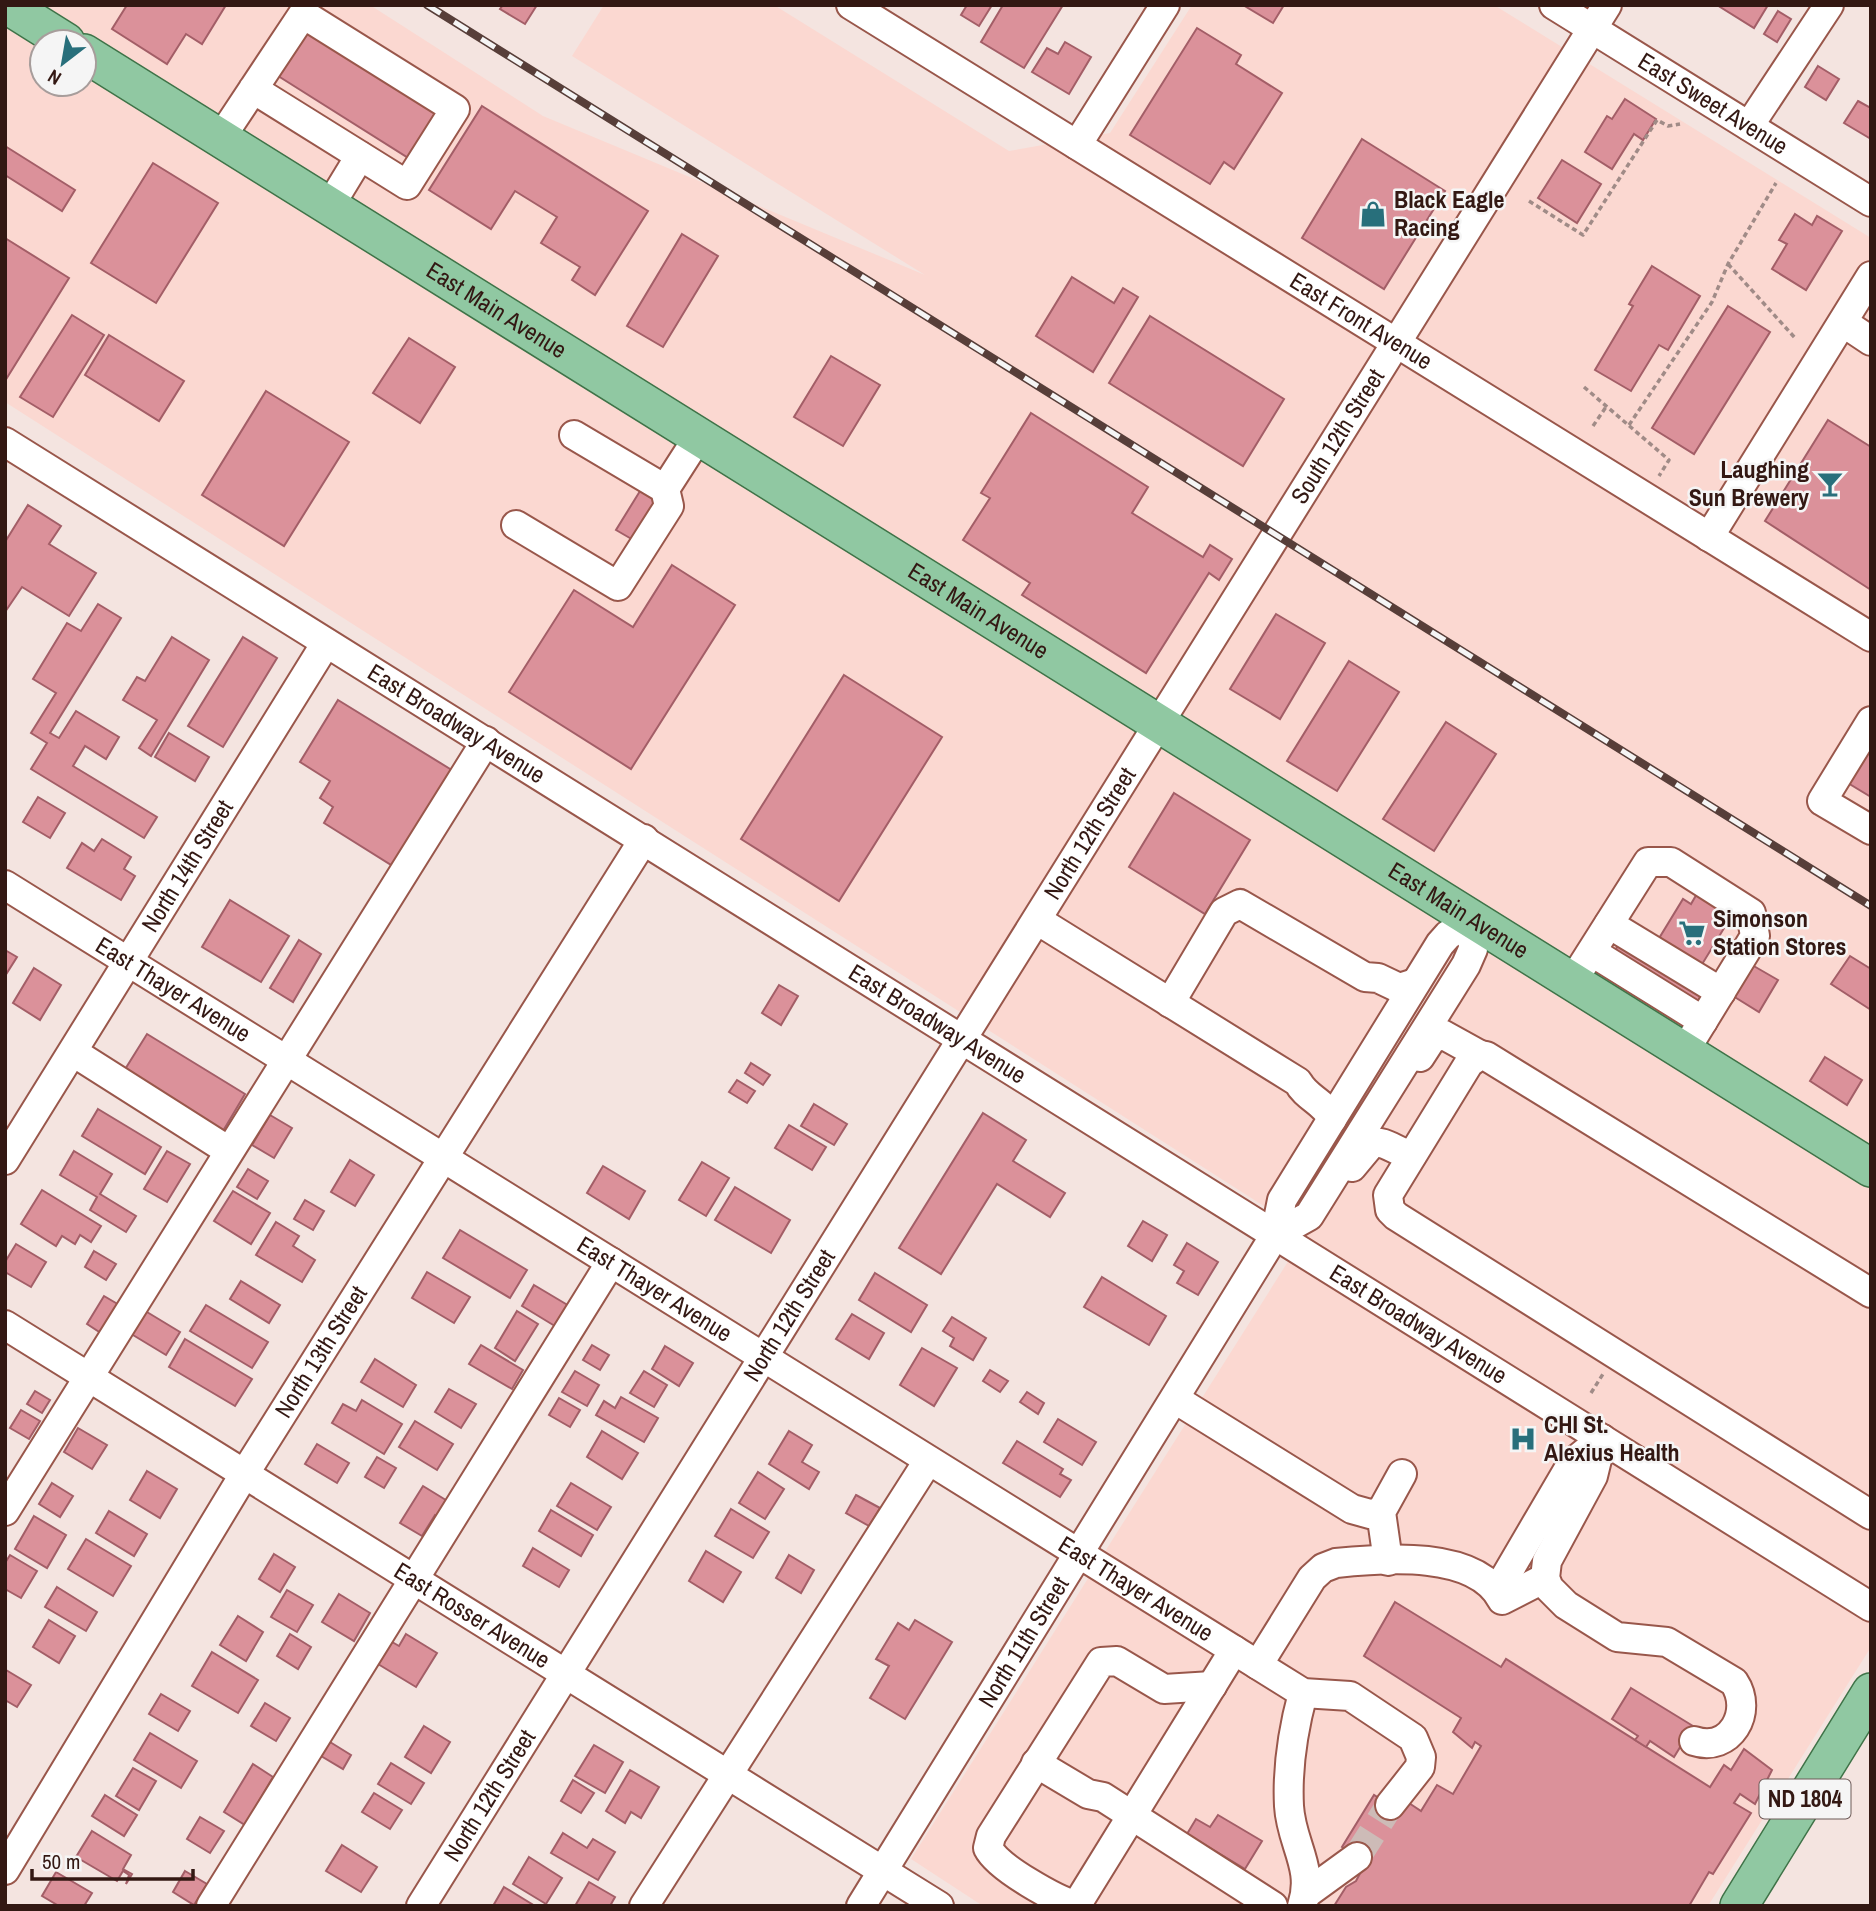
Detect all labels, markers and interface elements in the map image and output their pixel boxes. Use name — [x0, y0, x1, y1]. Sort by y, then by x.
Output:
north arrow — [28, 28, 98, 98]
street label: East Sweet Avenue — [1632, 44, 1794, 161]
text: N — [43, 64, 66, 92]
place label: Black Eagle Racing — [1394, 183, 1505, 243]
shop icon: Black Eagle Racing — [1358, 199, 1388, 229]
street label: East Main Avenue — [421, 254, 573, 365]
street label: East Front Avenue — [1284, 264, 1439, 376]
street label: South 12th Street — [1283, 362, 1391, 510]
place label: Laughing Sun Brewery — [1689, 453, 1809, 513]
bar icon: Laughing Sun Brewery — [1815, 469, 1845, 499]
street label: East Main Avenue — [903, 554, 1055, 666]
street label: East Broadway Avenue — [362, 655, 552, 790]
street label: North 12th Street — [1036, 760, 1143, 905]
street label: North 14th Street — [133, 793, 240, 938]
street label: East Main Avenue — [1383, 854, 1535, 966]
place label: Simonson Station Stores — [1713, 902, 1846, 962]
supermarket icon: Simonson Station Stores — [1677, 918, 1707, 948]
street label: East Thayer Avenue — [90, 929, 257, 1049]
street label: East Broadway Avenue — [843, 956, 1032, 1091]
street label: East Thayer Avenue — [572, 1228, 738, 1349]
street label: North 12th Street — [735, 1242, 842, 1387]
street label: East Broadway Avenue — [1324, 1256, 1513, 1391]
street label: North 13th Street — [267, 1279, 374, 1423]
place label: CHI St. Alexius Health — [1544, 1408, 1680, 1468]
hospital icon: CHI St. Alexius Health — [1508, 1424, 1538, 1454]
street label: East Thayer Avenue — [1053, 1528, 1220, 1648]
street label: East Rosser Avenue — [388, 1554, 557, 1675]
street label: North 11th Street — [970, 1570, 1076, 1713]
street label: North 12th Street — [436, 1723, 543, 1867]
road number: ND 1804 — [1759, 1780, 1850, 1818]
scale bar — [32, 1838, 192, 1882]
text: 50 m — [42, 1847, 80, 1876]

